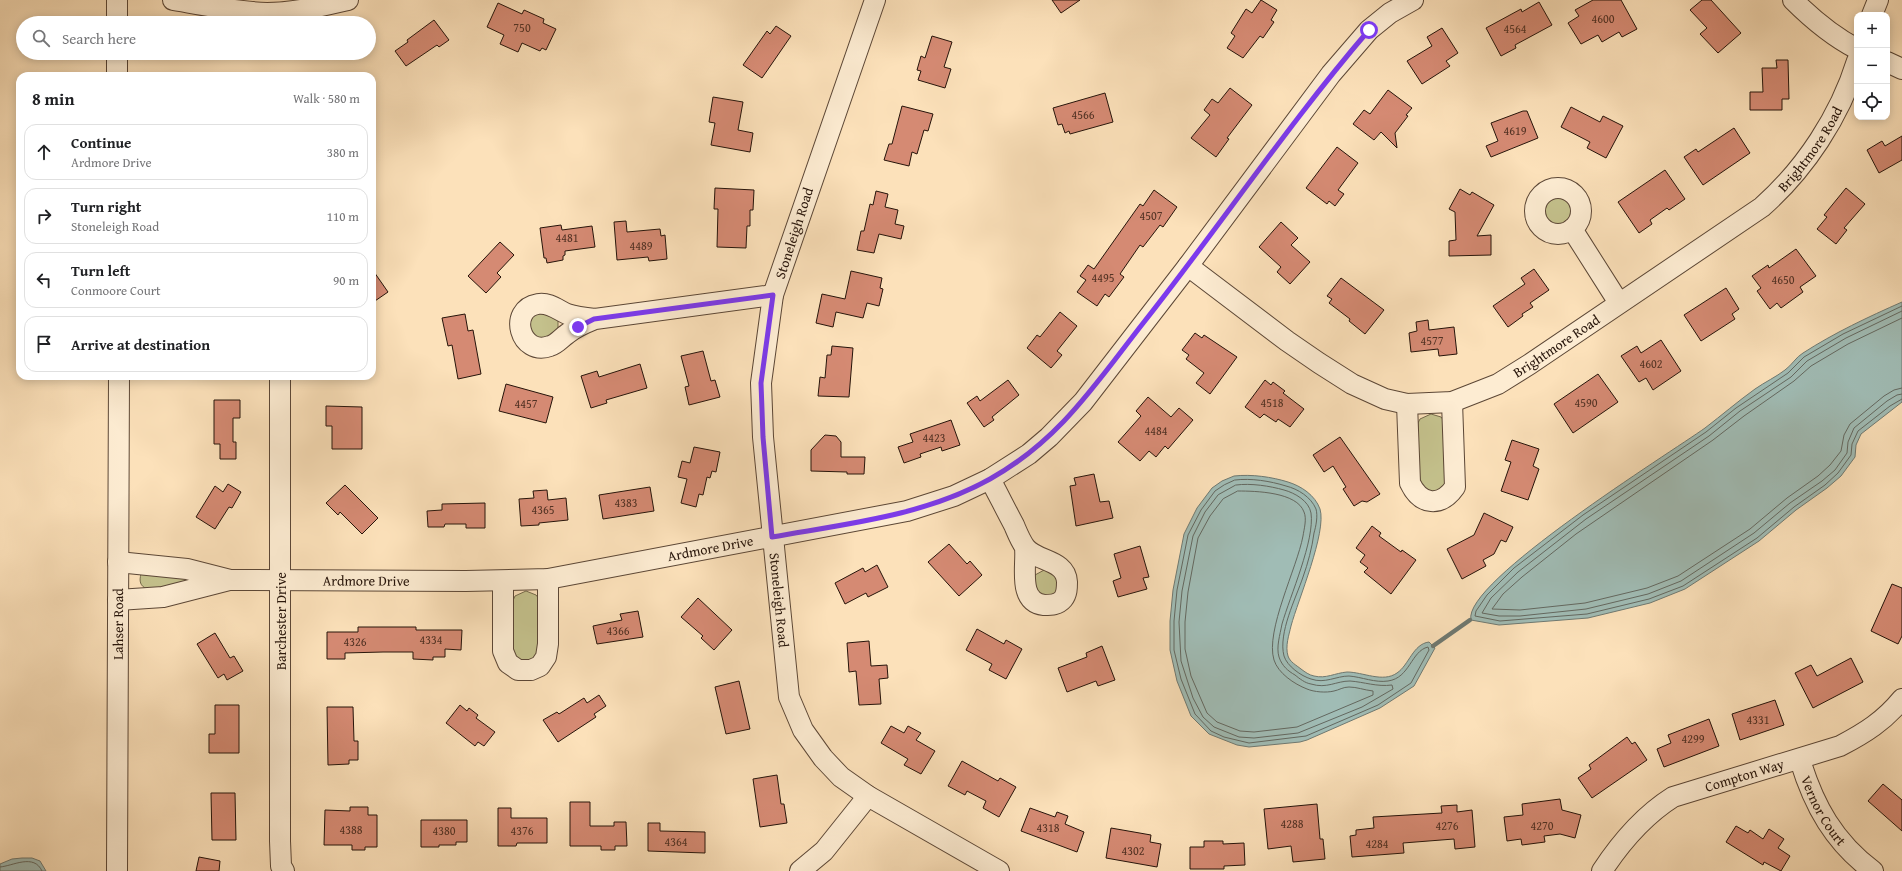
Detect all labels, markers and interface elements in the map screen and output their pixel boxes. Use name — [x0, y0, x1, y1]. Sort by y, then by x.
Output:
house number: 4600 — [1591, 10, 1615, 27]
map controls — [1854, 12, 1890, 120]
button: + — [1854, 12, 1890, 48]
search box — [16, 16, 376, 60]
house number: 750 — [513, 19, 531, 36]
house number: 4564 — [1503, 20, 1527, 37]
route start — [1360, 21, 1378, 39]
icon: search — [30, 27, 52, 49]
text: Search here — [62, 28, 136, 49]
button: − — [1854, 48, 1890, 84]
button: locate — [1854, 84, 1890, 120]
text: 8 min — [32, 86, 74, 111]
text: Walk · 580 m — [293, 89, 360, 108]
street label: Brightmore Road — [1773, 102, 1847, 196]
house number: 4566 — [1071, 106, 1095, 123]
house number: 4619 — [1503, 122, 1527, 139]
text: Continue — [71, 132, 132, 153]
icon: ahead — [33, 141, 55, 163]
text: 380 m — [327, 143, 359, 162]
text: Ardmore Drive — [71, 153, 152, 172]
street label: Stoneleigh Road — [770, 184, 818, 281]
text: Turn right — [71, 196, 142, 217]
icon: right — [33, 205, 55, 227]
text: 110 m — [327, 207, 359, 226]
house number: 4507 — [1139, 207, 1163, 224]
text: Stoneleigh Road — [71, 217, 159, 236]
house number: 4481 — [555, 229, 579, 246]
house number: 4489 — [629, 237, 653, 254]
text: Turn left — [71, 260, 130, 281]
icon: left — [33, 269, 55, 291]
house number: 4495 — [1091, 269, 1115, 286]
text: 90 m — [333, 271, 359, 290]
house number: 4650 — [1771, 271, 1795, 288]
text: Conmoore Court — [71, 281, 161, 300]
street label: Brightmore Road — [1509, 309, 1604, 382]
route end — [569, 318, 587, 336]
house number: 4577 — [1420, 332, 1444, 349]
icon: arrive — [33, 333, 55, 355]
text: Arrive at destination — [71, 334, 210, 355]
house number: 4602 — [1639, 355, 1663, 372]
house number: 4518 — [1260, 394, 1284, 411]
house number: 4590 — [1574, 394, 1598, 411]
house number: 4457 — [514, 395, 538, 412]
house number: 4484 — [1144, 422, 1168, 439]
house number: 4423 — [922, 429, 946, 446]
house number: 4383 — [614, 494, 638, 511]
house number: 4365 — [531, 501, 555, 518]
street label: Ardmore Drive — [666, 530, 755, 566]
street label: Stoneleigh Road — [765, 552, 794, 649]
street label: Ardmore Drive — [323, 570, 410, 591]
street label: Barchester Drive — [271, 572, 291, 670]
street label: Lahser Road — [108, 588, 128, 660]
house number: 4366 — [606, 622, 630, 639]
house number: 4334 — [419, 631, 443, 648]
house number: 4326 — [343, 633, 367, 650]
house number: 4331 — [1746, 711, 1770, 728]
house number: 4299 — [1681, 730, 1705, 747]
street label: Compton Way — [1702, 754, 1786, 797]
street label: Vernor Court — [1796, 773, 1851, 850]
house number: 4288 — [1280, 815, 1304, 832]
house number: 4276 — [1435, 817, 1459, 834]
house number: 4270 — [1530, 817, 1554, 834]
house number: 4318 — [1036, 819, 1060, 836]
house number: 4388 — [339, 821, 363, 838]
house number: 4380 — [432, 822, 456, 839]
house number: 4376 — [510, 822, 534, 839]
house number: 4364 — [664, 833, 688, 850]
house number: 4284 — [1365, 835, 1389, 852]
house number: 4302 — [1121, 842, 1145, 859]

